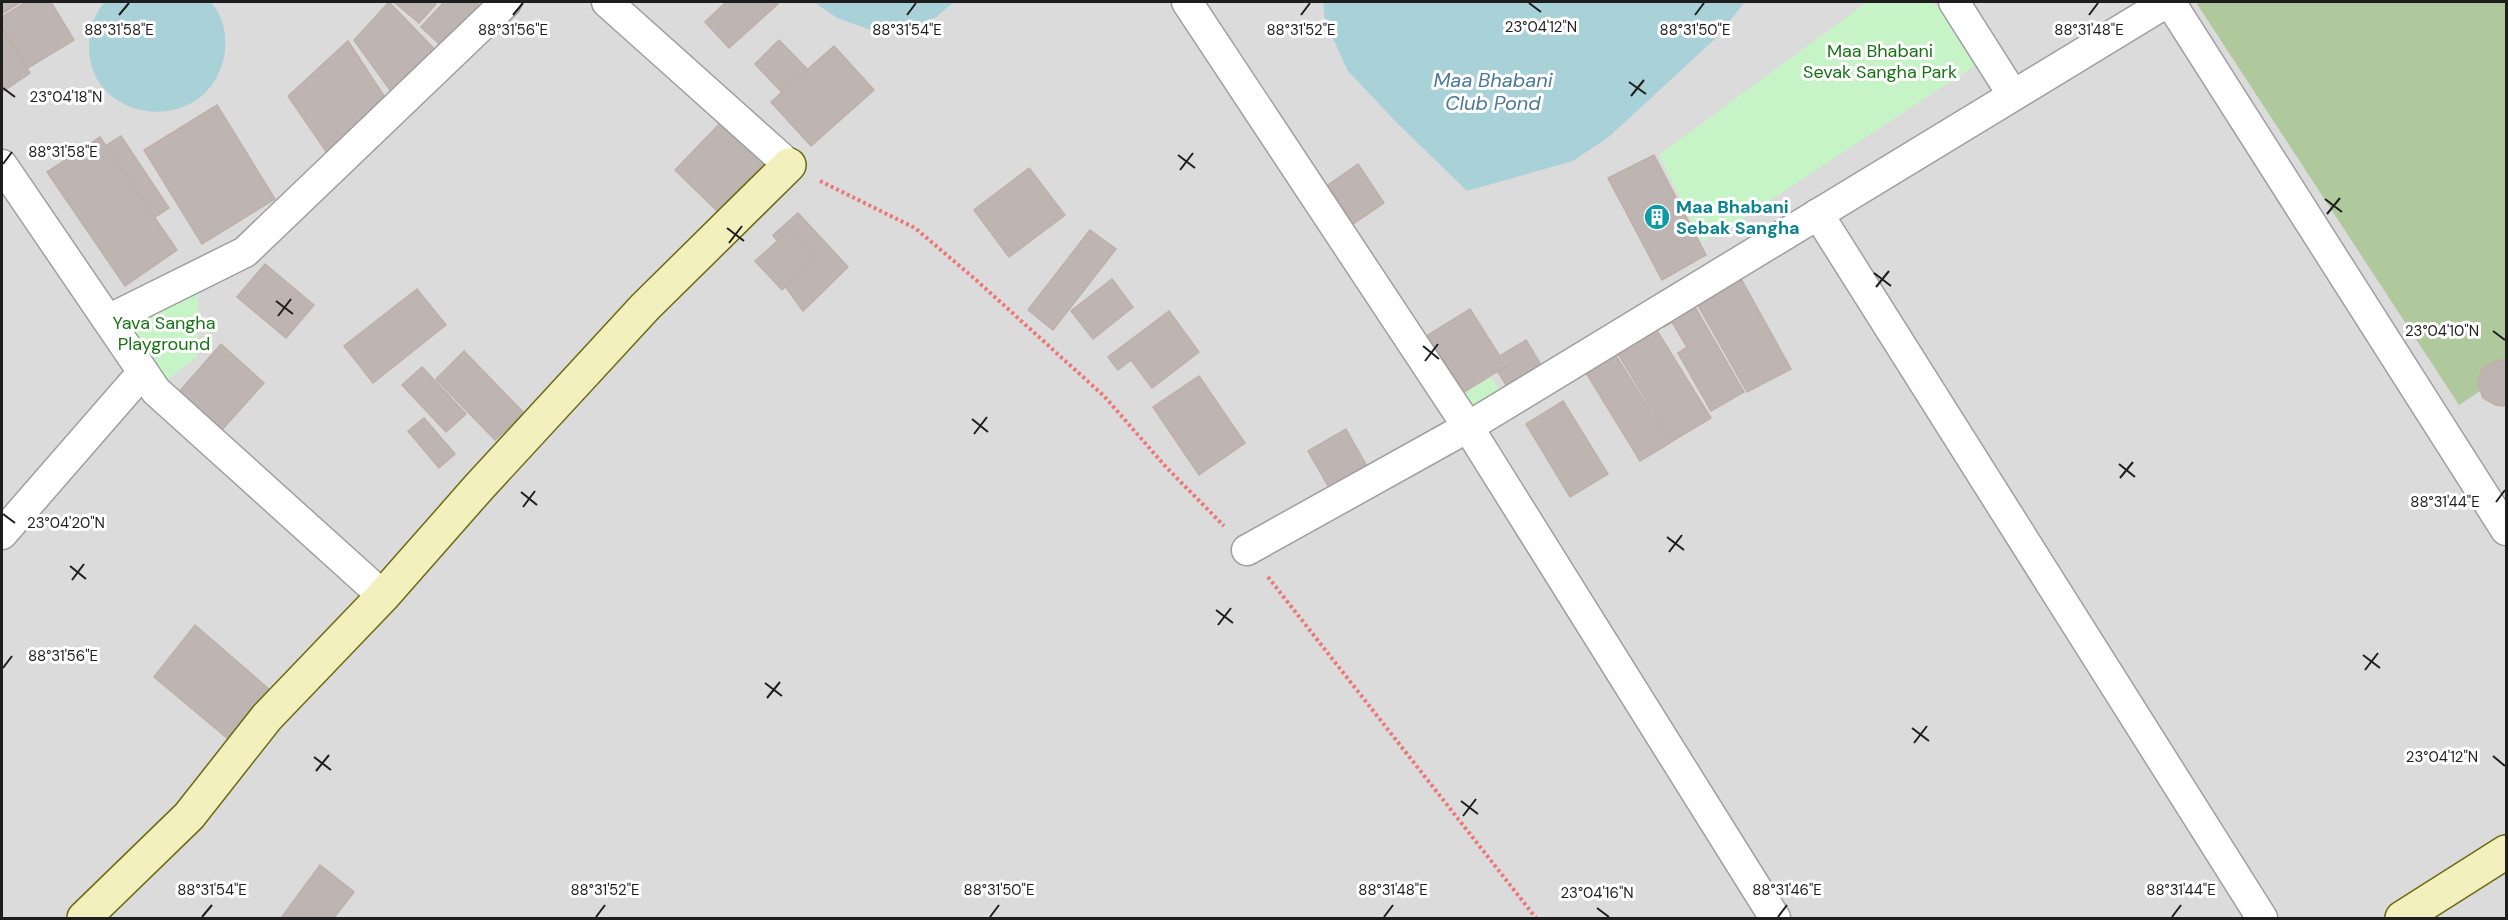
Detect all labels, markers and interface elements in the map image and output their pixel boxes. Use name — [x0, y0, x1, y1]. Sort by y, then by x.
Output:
text: 23°04'12"N — [1505, 17, 1577, 37]
text: 88°31'58"E — [84, 20, 154, 40]
text: 88°31'56"E — [478, 20, 548, 40]
text: 88°31'54"E — [872, 20, 942, 40]
text: 88°31'52"E — [1267, 20, 1336, 40]
text: 88°31'50"E — [1660, 20, 1730, 40]
text: 88°31'48"E — [2054, 20, 2124, 40]
park label: Maa Bhabani Sevak Sangha Park — [1803, 39, 1957, 84]
water label: Maa Bhabani Club Pond — [1434, 67, 1554, 116]
text: 23°04'18"N — [30, 87, 102, 107]
text: 88°31'58"E — [28, 142, 98, 162]
place label: Maa Bhabani Sebak Sangha — [1676, 195, 1800, 240]
building icon: Maa Bhabani Sebak Sangha — [1642, 202, 1672, 232]
park label: Yava Sangha Playground — [113, 311, 215, 356]
text: 23°04'10"N — [2405, 321, 2479, 341]
text: 88°31'44"E — [2410, 492, 2480, 512]
text: 23°04'20"N — [27, 513, 105, 533]
text: 88°31'56"E — [28, 646, 98, 666]
text: 23°04'12"N — [2406, 747, 2478, 767]
text: 88°31'54"E — [177, 880, 247, 900]
text: 88°31'52"E — [571, 880, 640, 900]
text: 88°31'50"E — [964, 880, 1034, 900]
text: 88°31'48"E — [1358, 880, 1428, 900]
text: 88°31'46"E — [1752, 880, 1822, 900]
text: 88°31'44"E — [2146, 880, 2216, 900]
text: 23°04'16"N — [1560, 883, 1634, 903]

